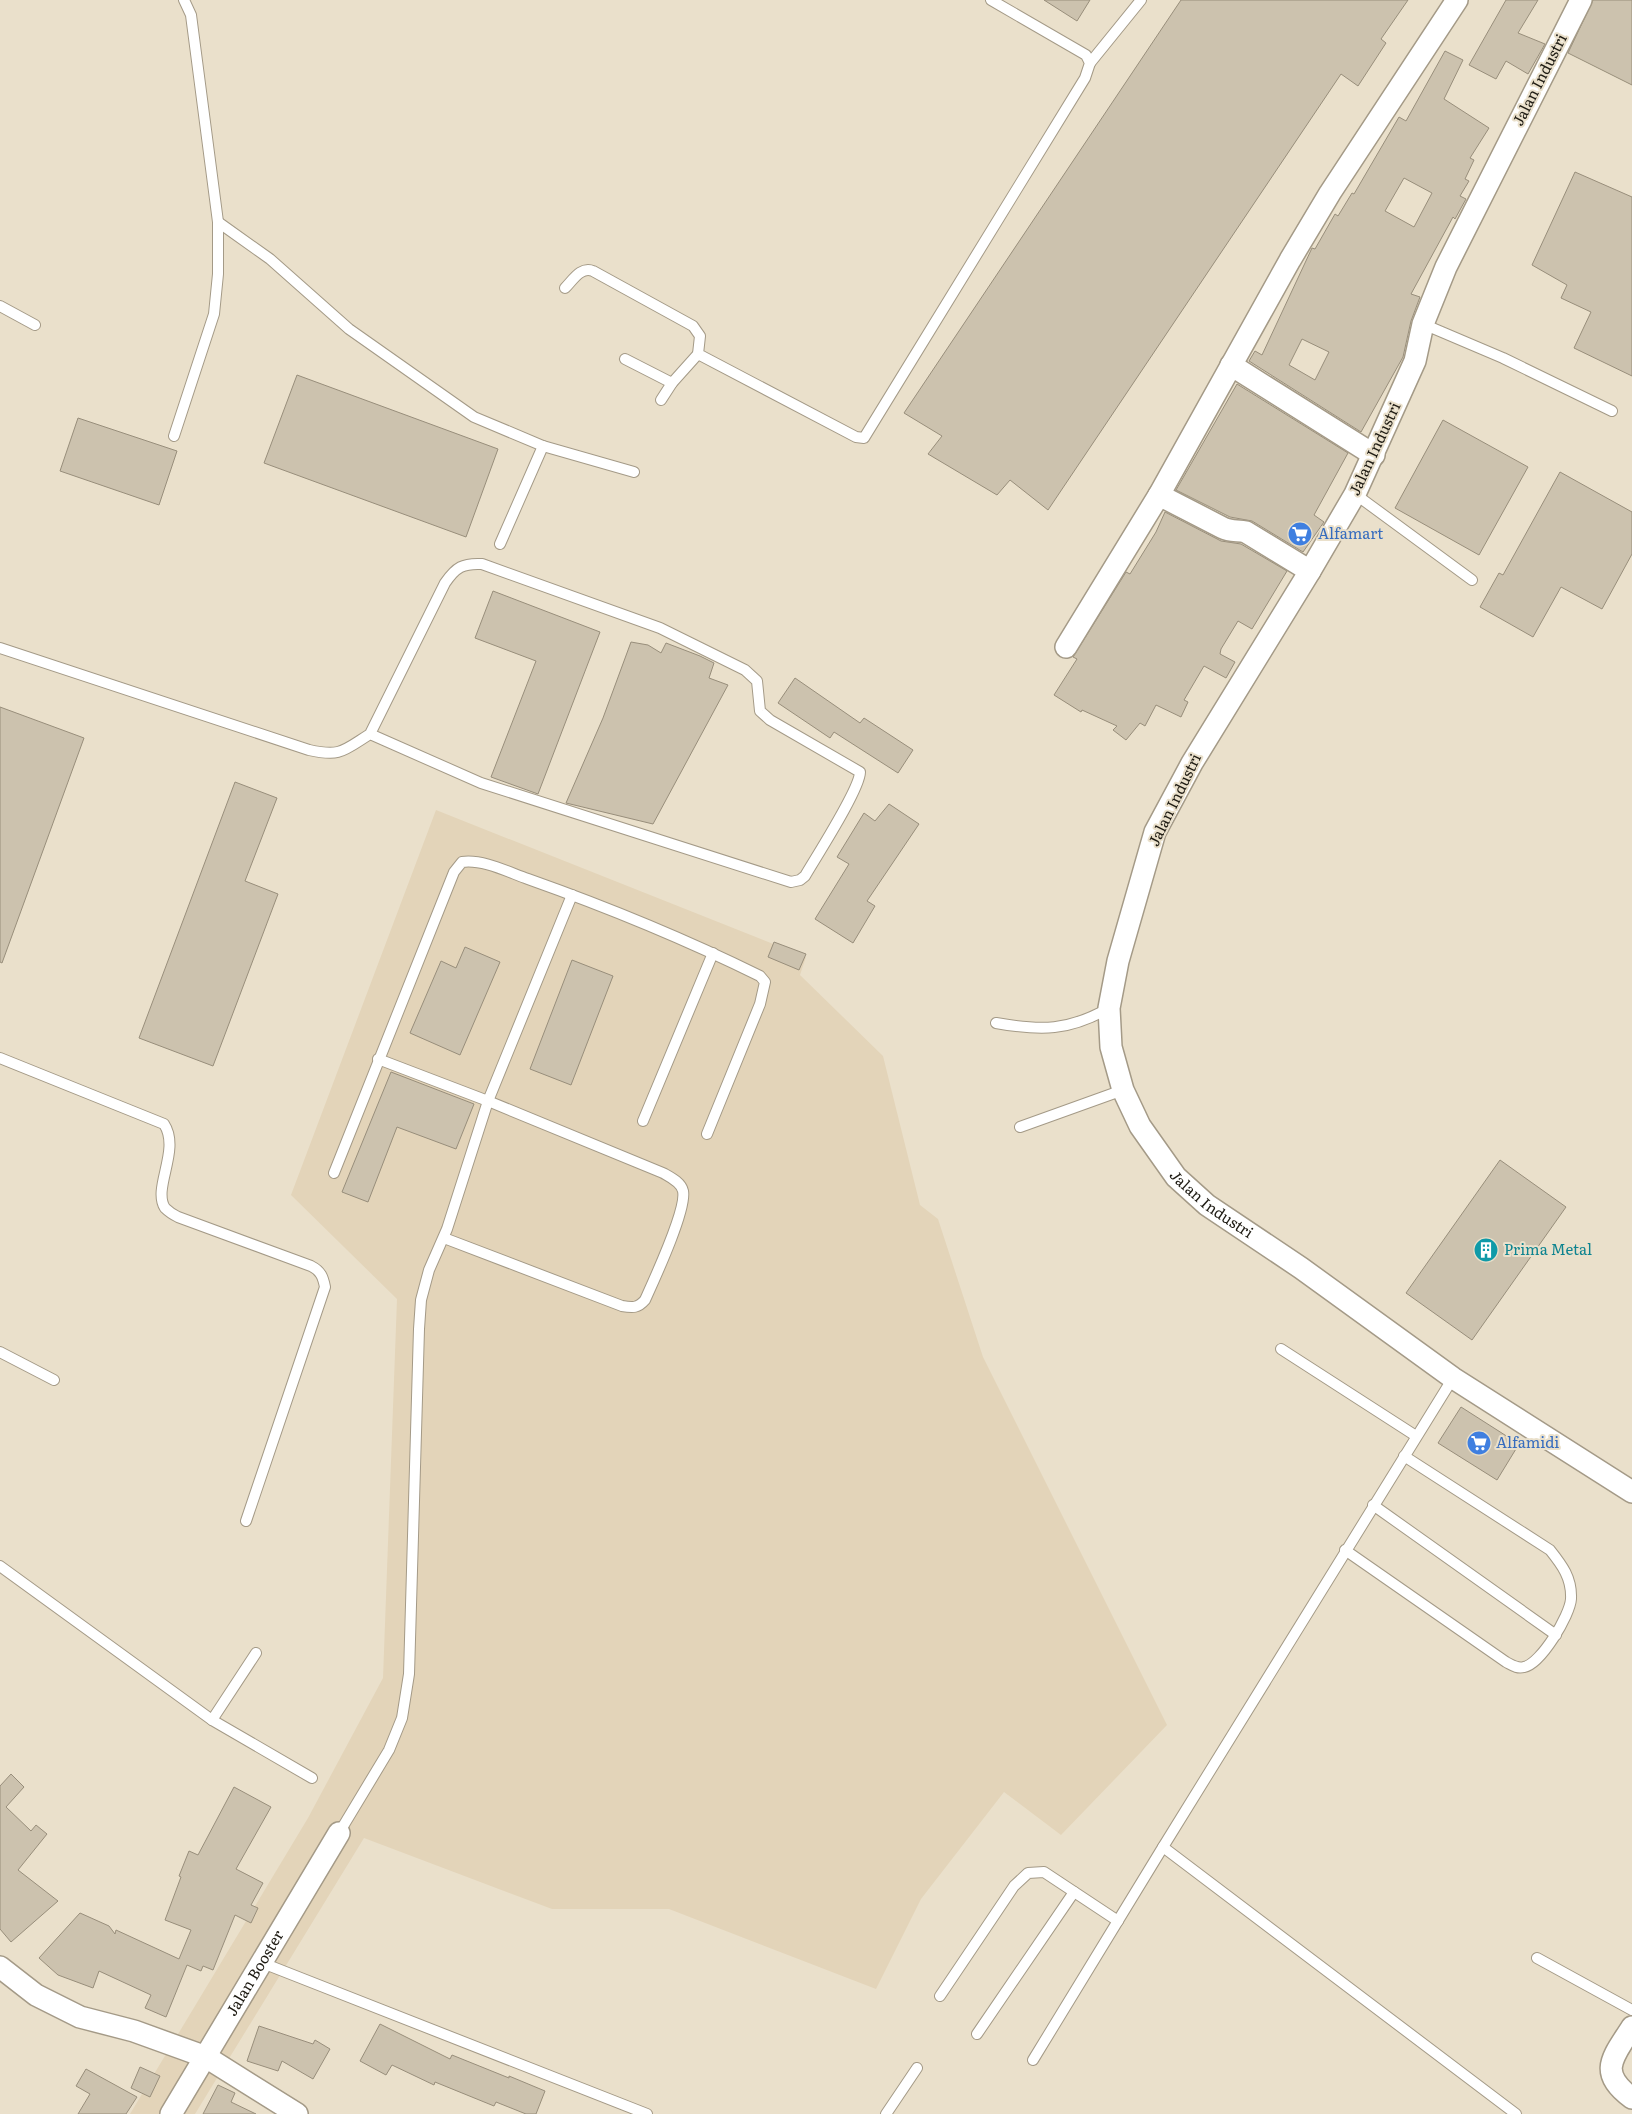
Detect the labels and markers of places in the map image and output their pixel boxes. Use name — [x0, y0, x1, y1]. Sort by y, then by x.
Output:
supermarket icon: Alfamart — [1287, 521, 1313, 547]
place label: Alfamart — [1318, 521, 1383, 544]
building icon: Prima Metal — [1473, 1237, 1499, 1263]
place label: Prima Metal — [1504, 1237, 1592, 1260]
supermarket icon: Alfamidi — [1466, 1430, 1492, 1456]
place label: Alfamidi — [1496, 1430, 1559, 1453]

